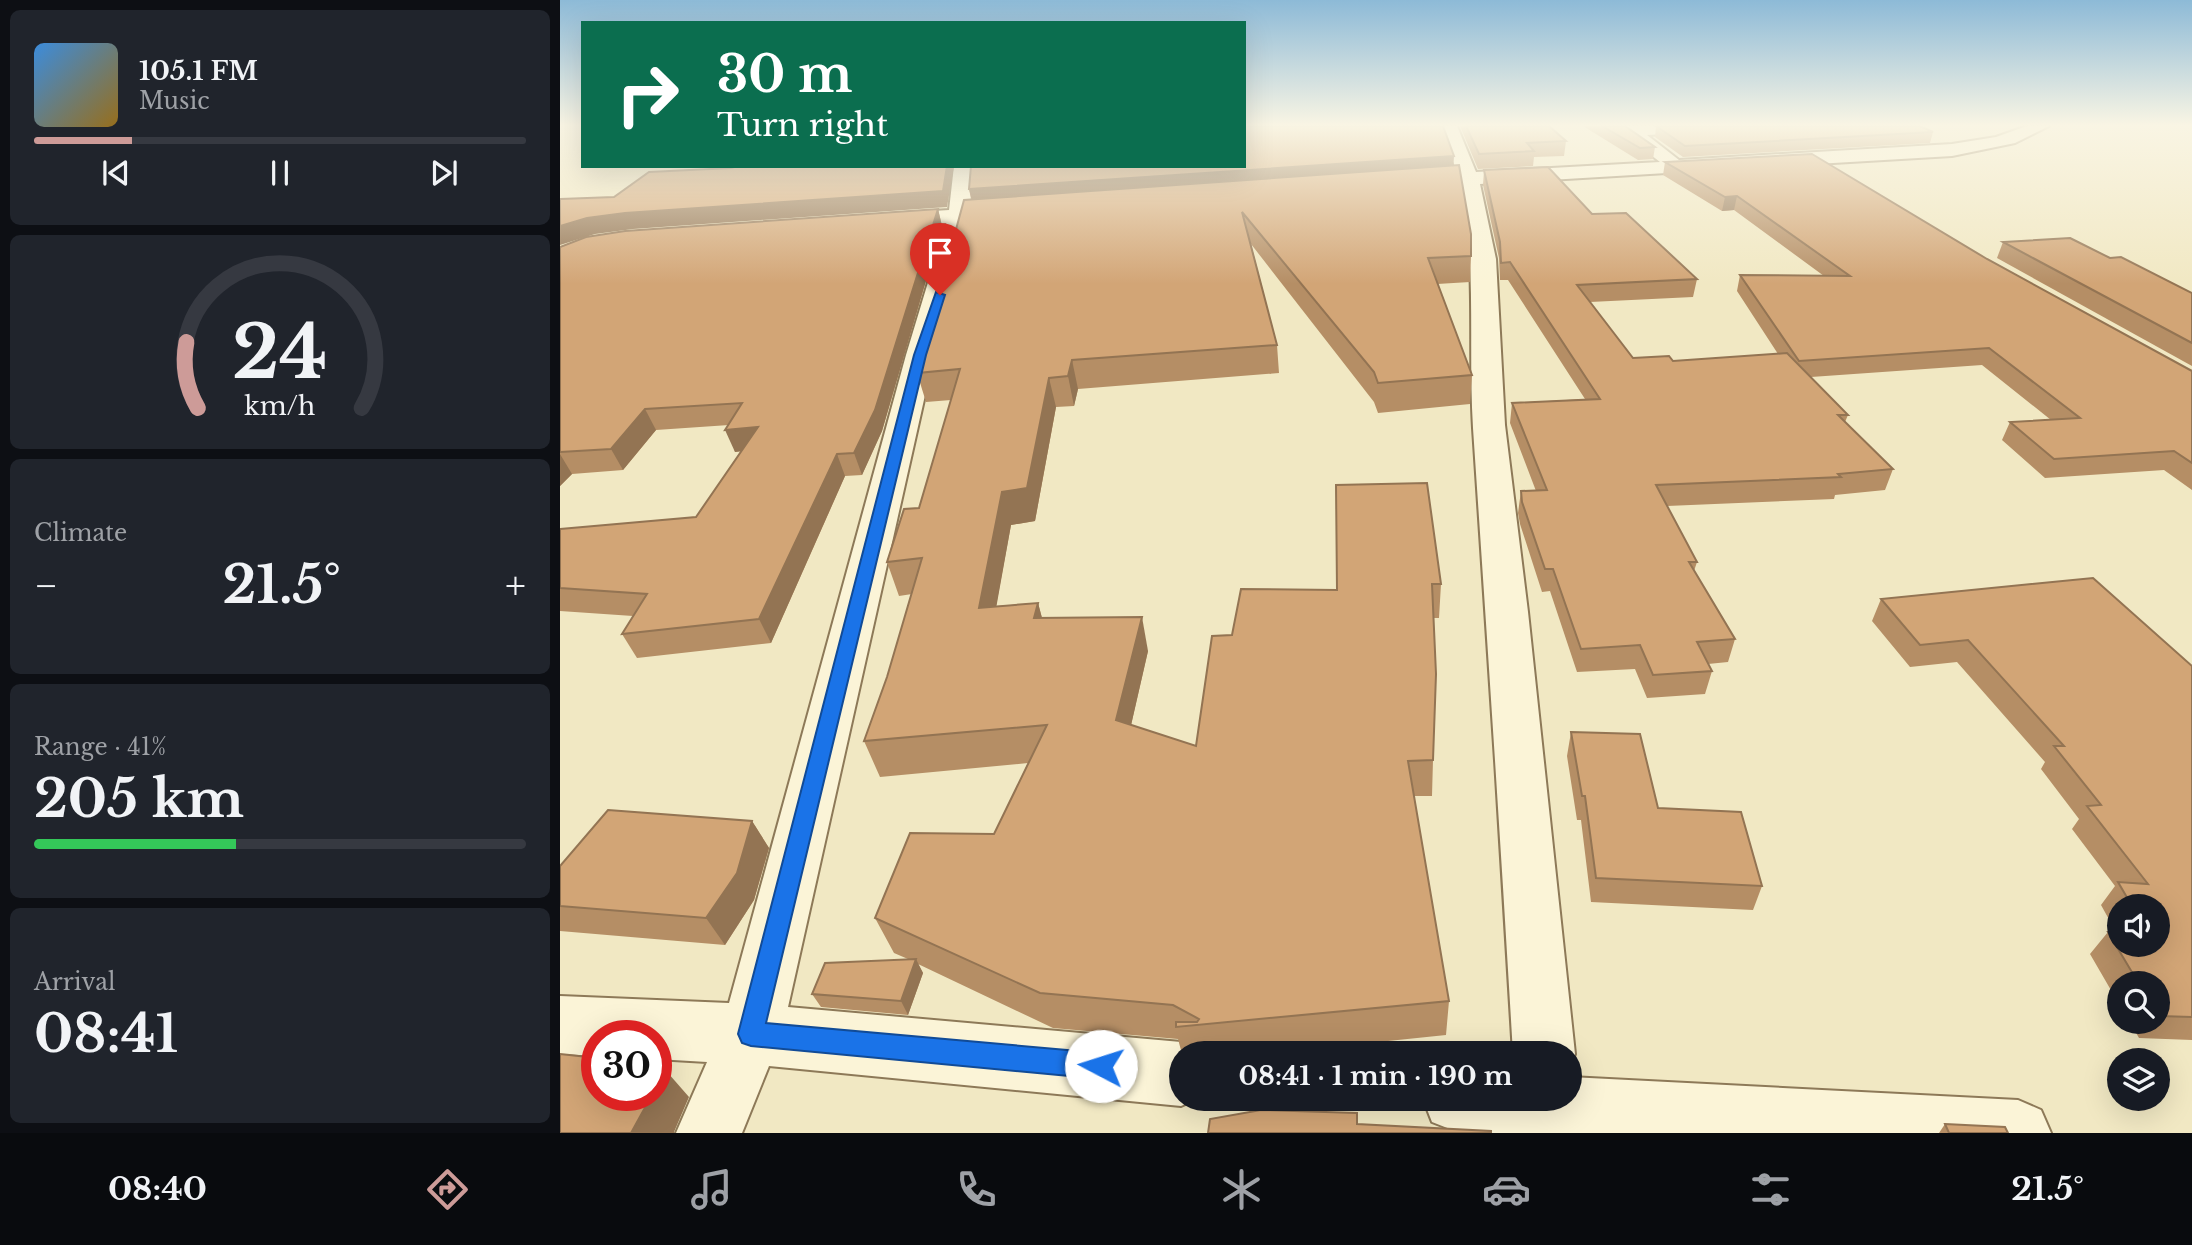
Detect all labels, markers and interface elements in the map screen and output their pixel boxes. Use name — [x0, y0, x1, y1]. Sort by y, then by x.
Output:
text: 30 m — [717, 44, 852, 105]
icon: right — [602, 49, 693, 140]
text: 105.1 FM — [139, 55, 258, 87]
text: Music — [139, 87, 210, 115]
text: Turn right — [717, 105, 888, 145]
icon: previous — [97, 154, 135, 192]
icon: pause — [261, 154, 299, 192]
icon: next — [425, 154, 463, 192]
pin — [910, 223, 970, 295]
icon: arrive — [921, 234, 959, 272]
text: 24 — [232, 307, 328, 398]
text: km/h — [245, 391, 315, 422]
text: Climate — [34, 519, 127, 547]
text: 21.5° — [222, 553, 341, 617]
text: − — [34, 562, 58, 609]
text: + — [505, 562, 526, 609]
text: Range · 41% — [34, 733, 166, 761]
text: 205 km — [34, 767, 244, 831]
map controls — [2107, 894, 2170, 1111]
button: sound — [2107, 894, 2170, 957]
text: Arrival — [34, 968, 115, 996]
button: search — [2107, 971, 2170, 1034]
text: 08:41 — [34, 1002, 178, 1066]
speed limit sign: 30 — [581, 1020, 672, 1111]
position arrow — [1064, 1029, 1138, 1103]
button: layers — [2107, 1048, 2170, 1111]
text: 08:41 · 1 min · 190 m — [1239, 1060, 1512, 1092]
icon: directions — [423, 1165, 472, 1214]
icon: music — [687, 1165, 736, 1214]
icon: phone — [952, 1165, 1001, 1214]
icon: climate — [1217, 1165, 1266, 1214]
icon: car — [1482, 1165, 1531, 1214]
icon: filters — [1746, 1165, 1795, 1214]
text: 08:40 — [108, 1169, 207, 1209]
text: 21.5° — [2011, 1169, 2084, 1209]

